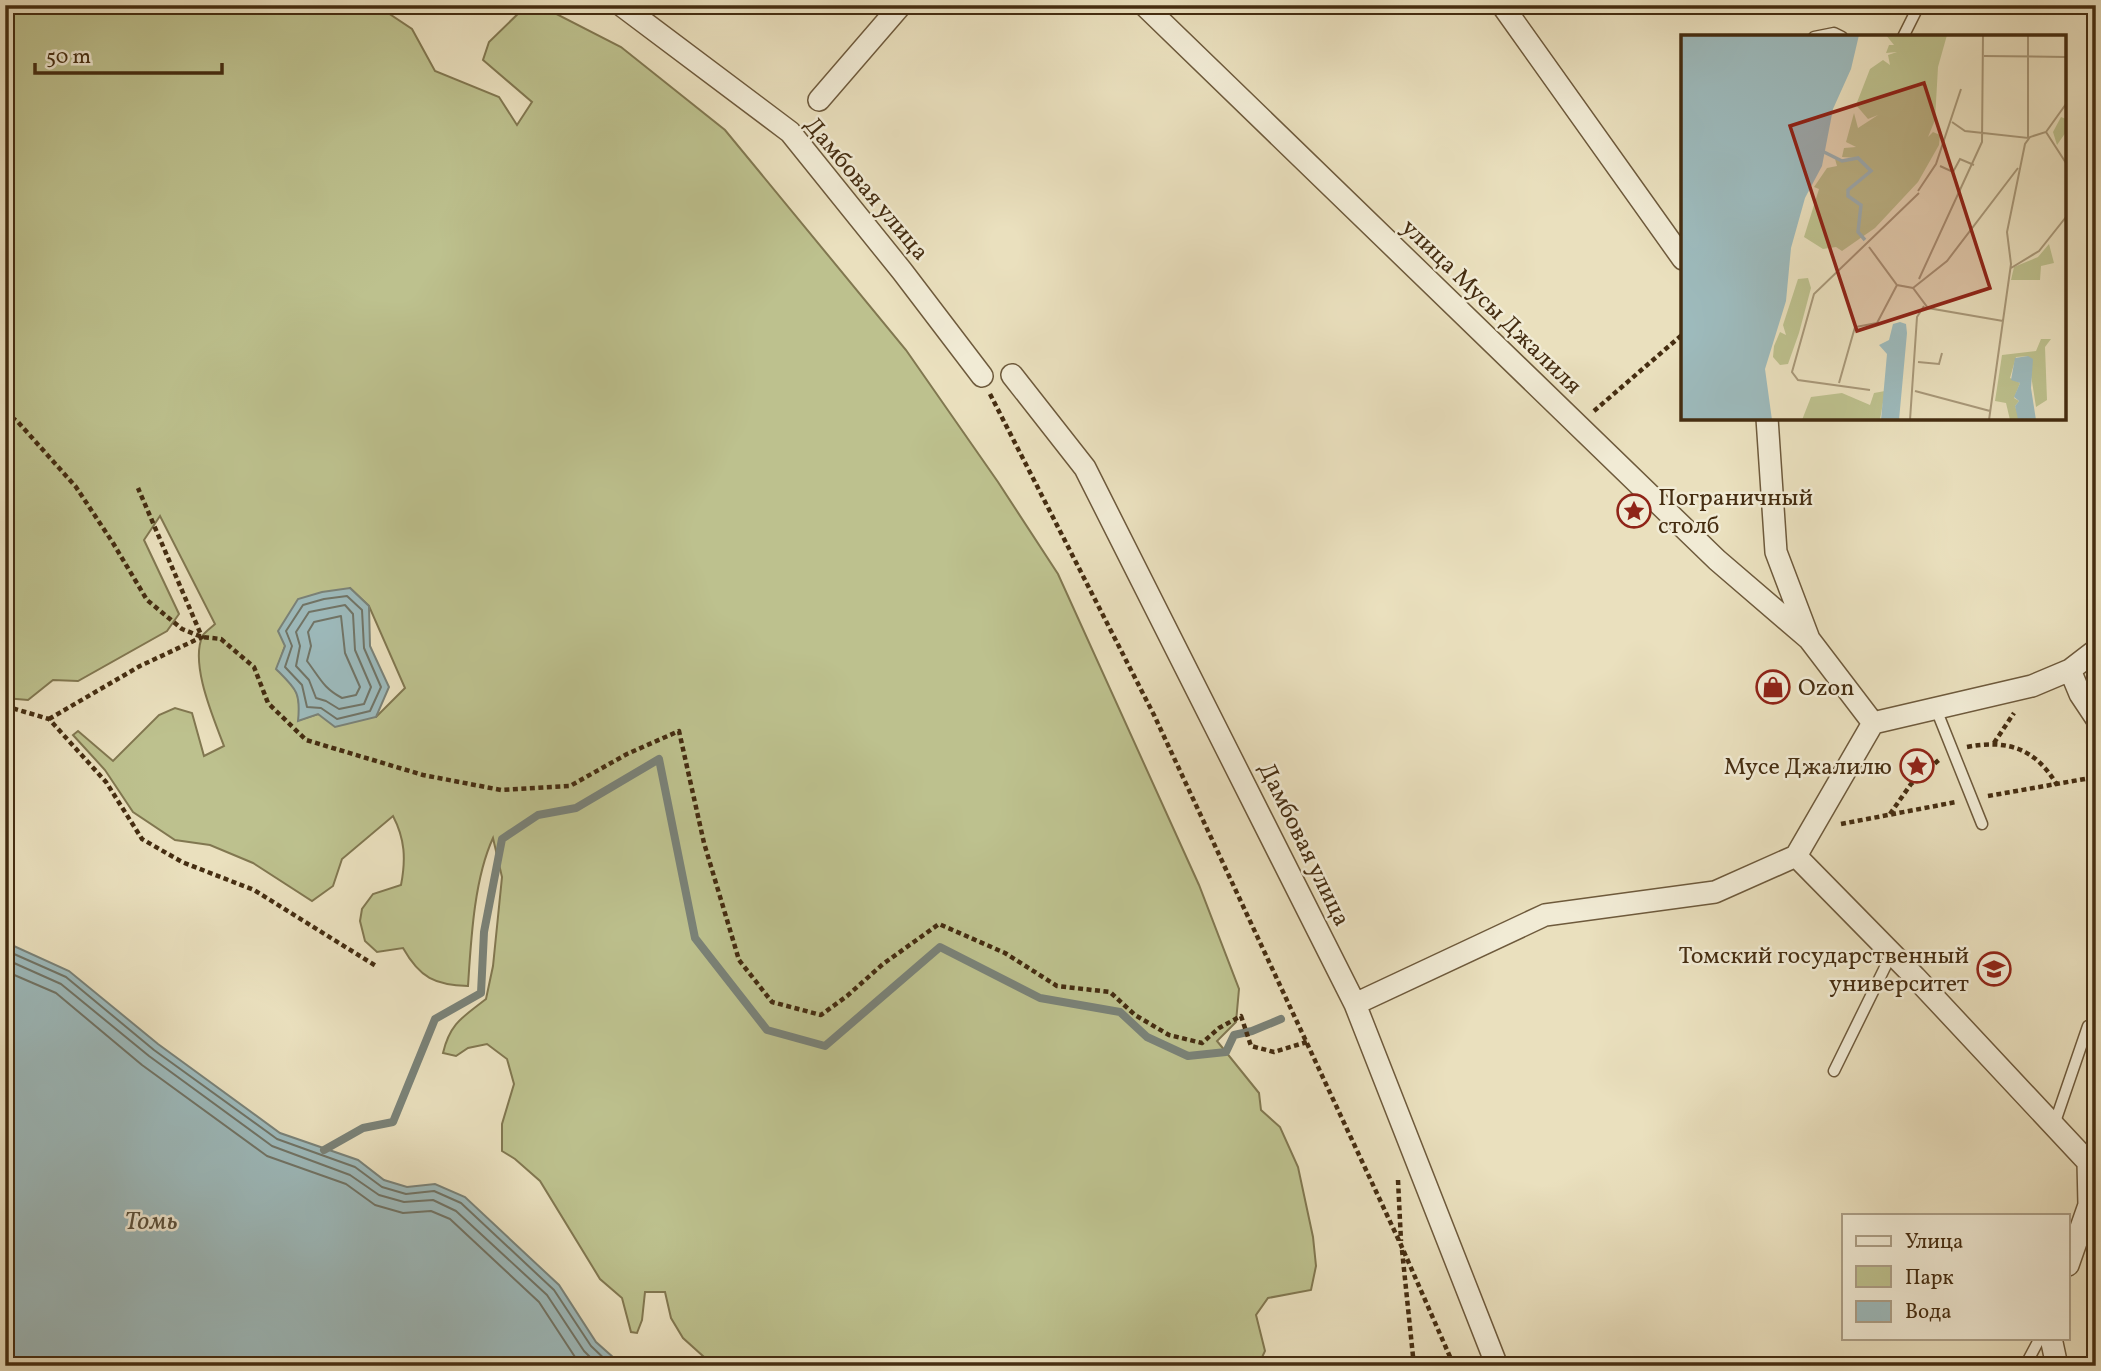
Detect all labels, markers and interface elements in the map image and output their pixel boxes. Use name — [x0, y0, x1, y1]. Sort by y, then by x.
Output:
scale bar — [35, 32, 222, 76]
inset map — [1681, 35, 2066, 420]
text: 50 m — [46, 43, 91, 72]
street label: Дамбовая улица — [795, 110, 936, 269]
street label: улица Мусы Джалиля — [1393, 212, 1589, 403]
place label: Пограничный столб — [1658, 482, 1813, 544]
place icon: Пограничный столб — [1615, 492, 1653, 530]
shop icon: Ozon — [1754, 668, 1792, 706]
place label: Ozon — [1798, 672, 1855, 706]
place icon: Мусе Джалилю — [1898, 747, 1936, 785]
place label: Мусе Джалилю — [1724, 751, 1892, 785]
street label: Дамбовая улица — [1249, 757, 1358, 933]
place label: Томский государственный университет — [1678, 940, 1969, 1002]
school or university icon: Томский государственный университет — [1975, 950, 2013, 988]
water label: Томь — [124, 1204, 178, 1240]
legend — [1842, 1214, 2070, 1340]
text: Улица — [1905, 1228, 1963, 1257]
text: Парк — [1905, 1264, 1954, 1293]
text: Вода — [1905, 1298, 1952, 1327]

